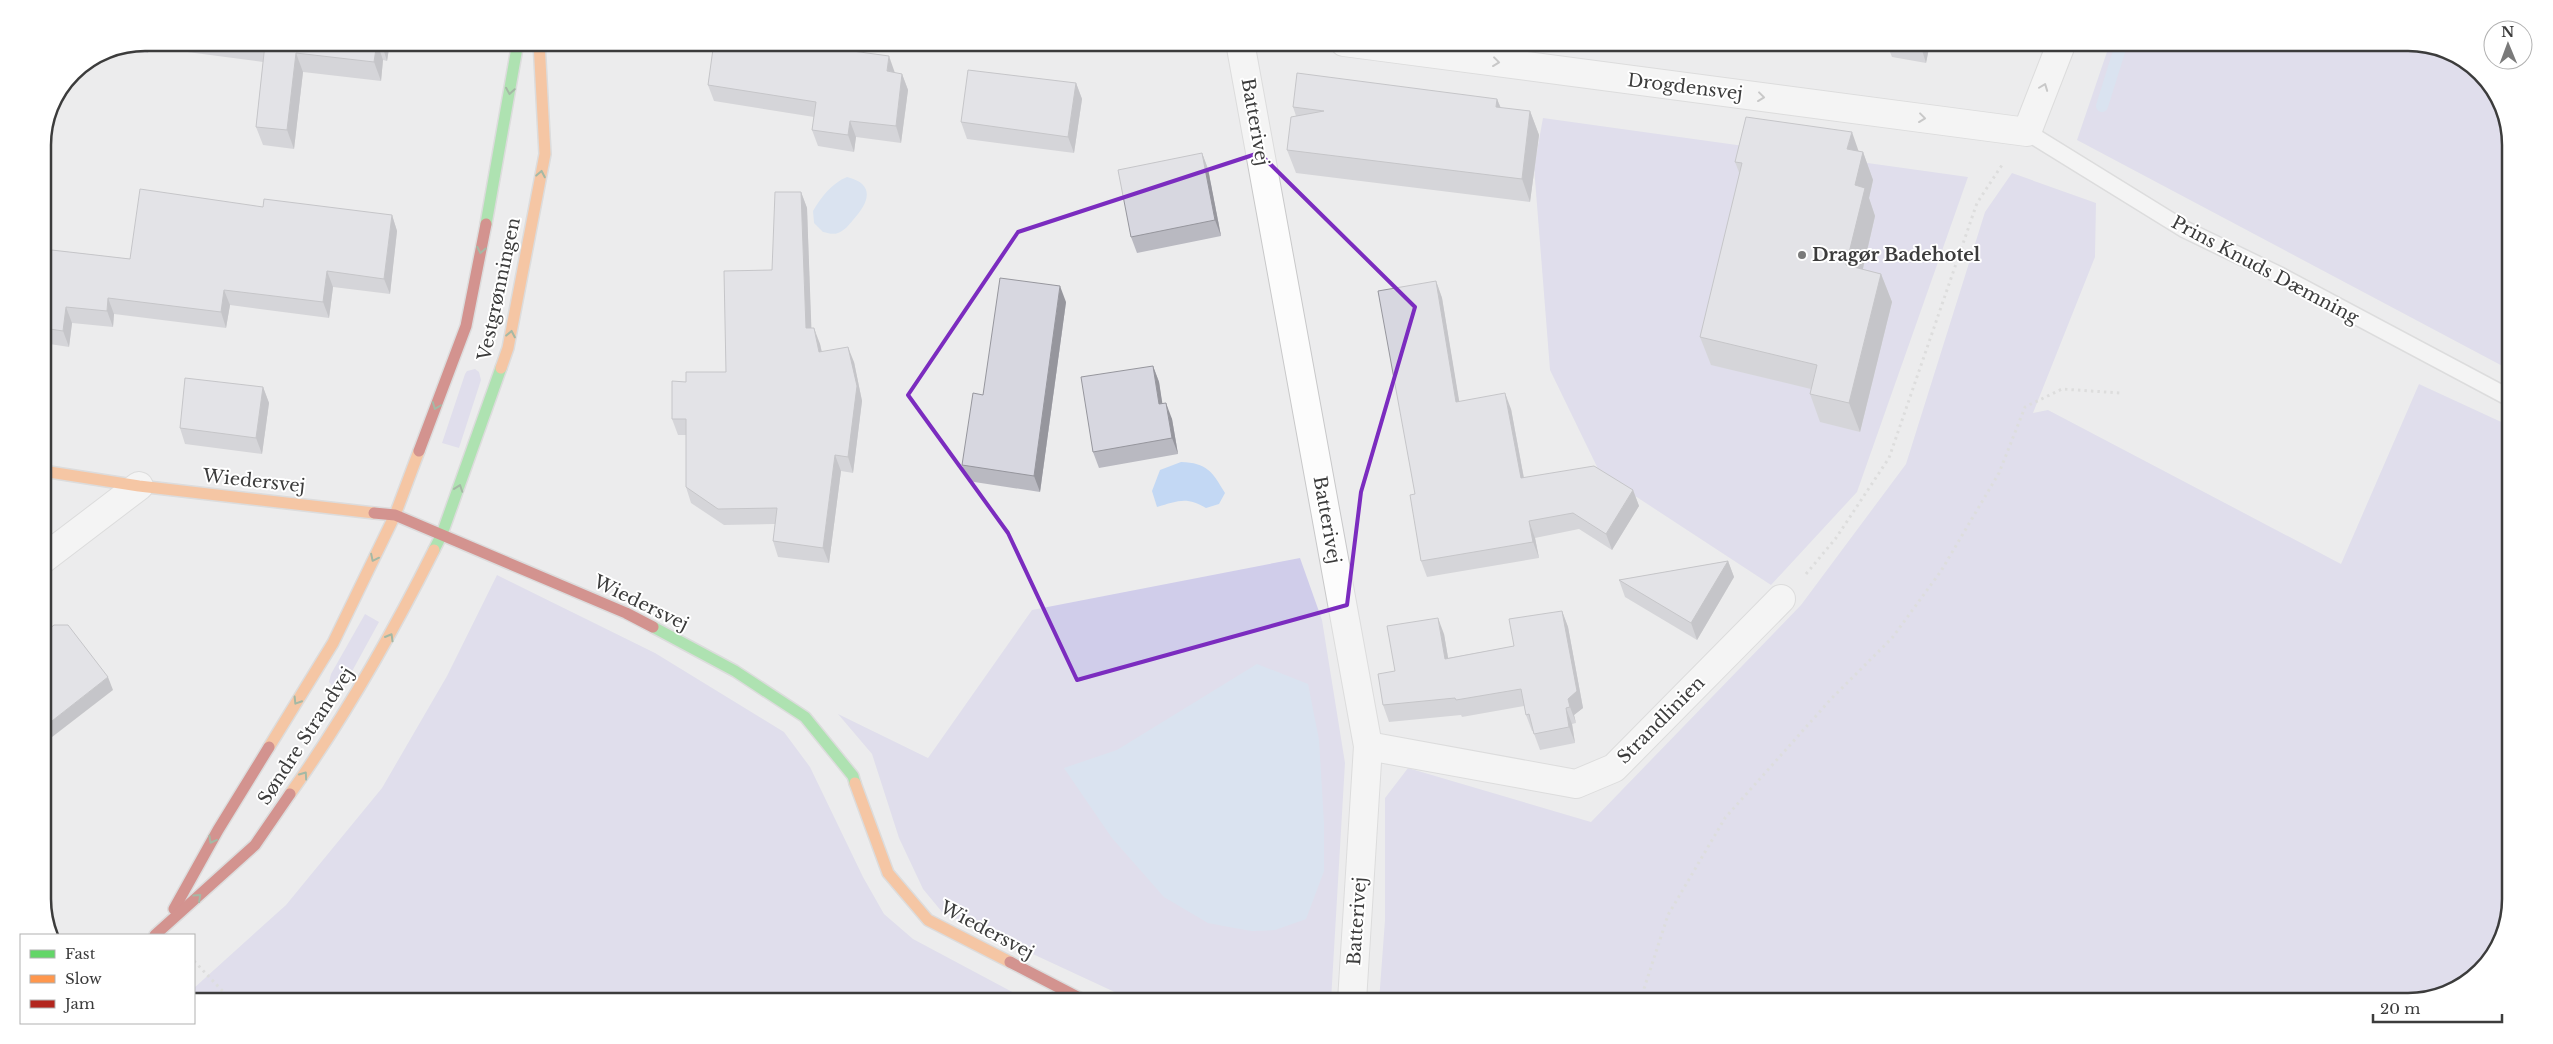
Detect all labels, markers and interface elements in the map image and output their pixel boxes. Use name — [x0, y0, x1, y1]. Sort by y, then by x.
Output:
north arrow — [2483, 20, 2533, 70]
text: N — [2501, 23, 2515, 41]
one-way arrow — [1492, 57, 1500, 67]
street label: Drogdensvej — [1626, 69, 1744, 105]
street label: Batterivej — [1236, 76, 1274, 168]
one-way arrow — [2038, 83, 2048, 92]
one-way arrow — [505, 87, 516, 95]
one-way arrow — [1758, 91, 1766, 102]
one-way arrow — [1919, 112, 1927, 123]
one-way arrow — [535, 170, 545, 179]
street label: Prins Knuds Dæmning — [2168, 211, 2363, 329]
street label: Vestgrønningen — [473, 216, 525, 363]
place label: Dragør Badehotel — [1812, 244, 1981, 266]
one-way arrow — [476, 246, 487, 255]
marker: Dragør Badehotel — [1796, 249, 1808, 261]
one-way arrow — [505, 330, 515, 338]
one-way arrow — [432, 401, 442, 410]
street label: Wiedersvej — [201, 465, 306, 497]
street label: Batterivej — [1308, 474, 1346, 566]
one-way arrow — [453, 484, 463, 493]
one-way arrow — [370, 553, 380, 562]
street label: Wiedersvej — [589, 570, 692, 635]
one-way arrow — [384, 633, 394, 642]
street label: Søndre Strandvej — [253, 663, 359, 809]
street label: Strandlinien — [1613, 672, 1709, 768]
one-way arrow — [294, 696, 303, 705]
one-way arrow — [298, 771, 307, 781]
one-way arrow — [209, 835, 219, 844]
street label: Batterivej — [1343, 876, 1371, 966]
one-way arrow — [193, 894, 202, 903]
street label: Wiedersvej — [936, 896, 1038, 964]
legend — [20, 934, 195, 1024]
text: Fast — [65, 944, 96, 963]
text: Slow — [65, 969, 102, 988]
scale bar — [2373, 992, 2502, 1024]
text: Jam — [63, 994, 95, 1013]
text: 20 m — [2380, 999, 2420, 1018]

